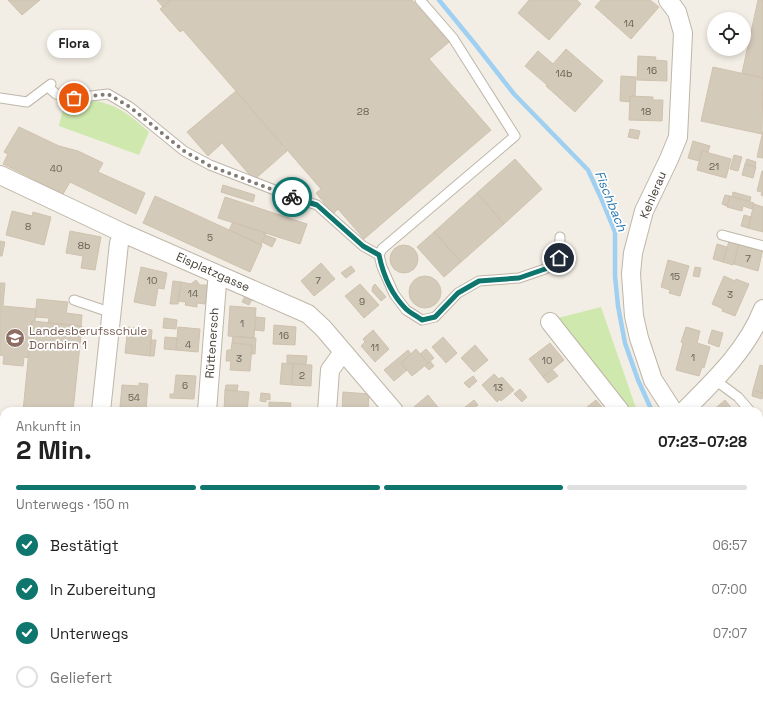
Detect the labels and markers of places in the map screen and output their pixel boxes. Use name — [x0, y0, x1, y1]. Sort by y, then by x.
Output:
callout: Flora — [47, 30, 101, 58]
pin — [57, 81, 91, 115]
pin — [542, 241, 576, 275]
place label: Landesberufsschule Dornbirn 1 — [29, 323, 147, 353]
school or university icon: Landesberufsschule Dornbirn 1 — [4, 327, 26, 349]

